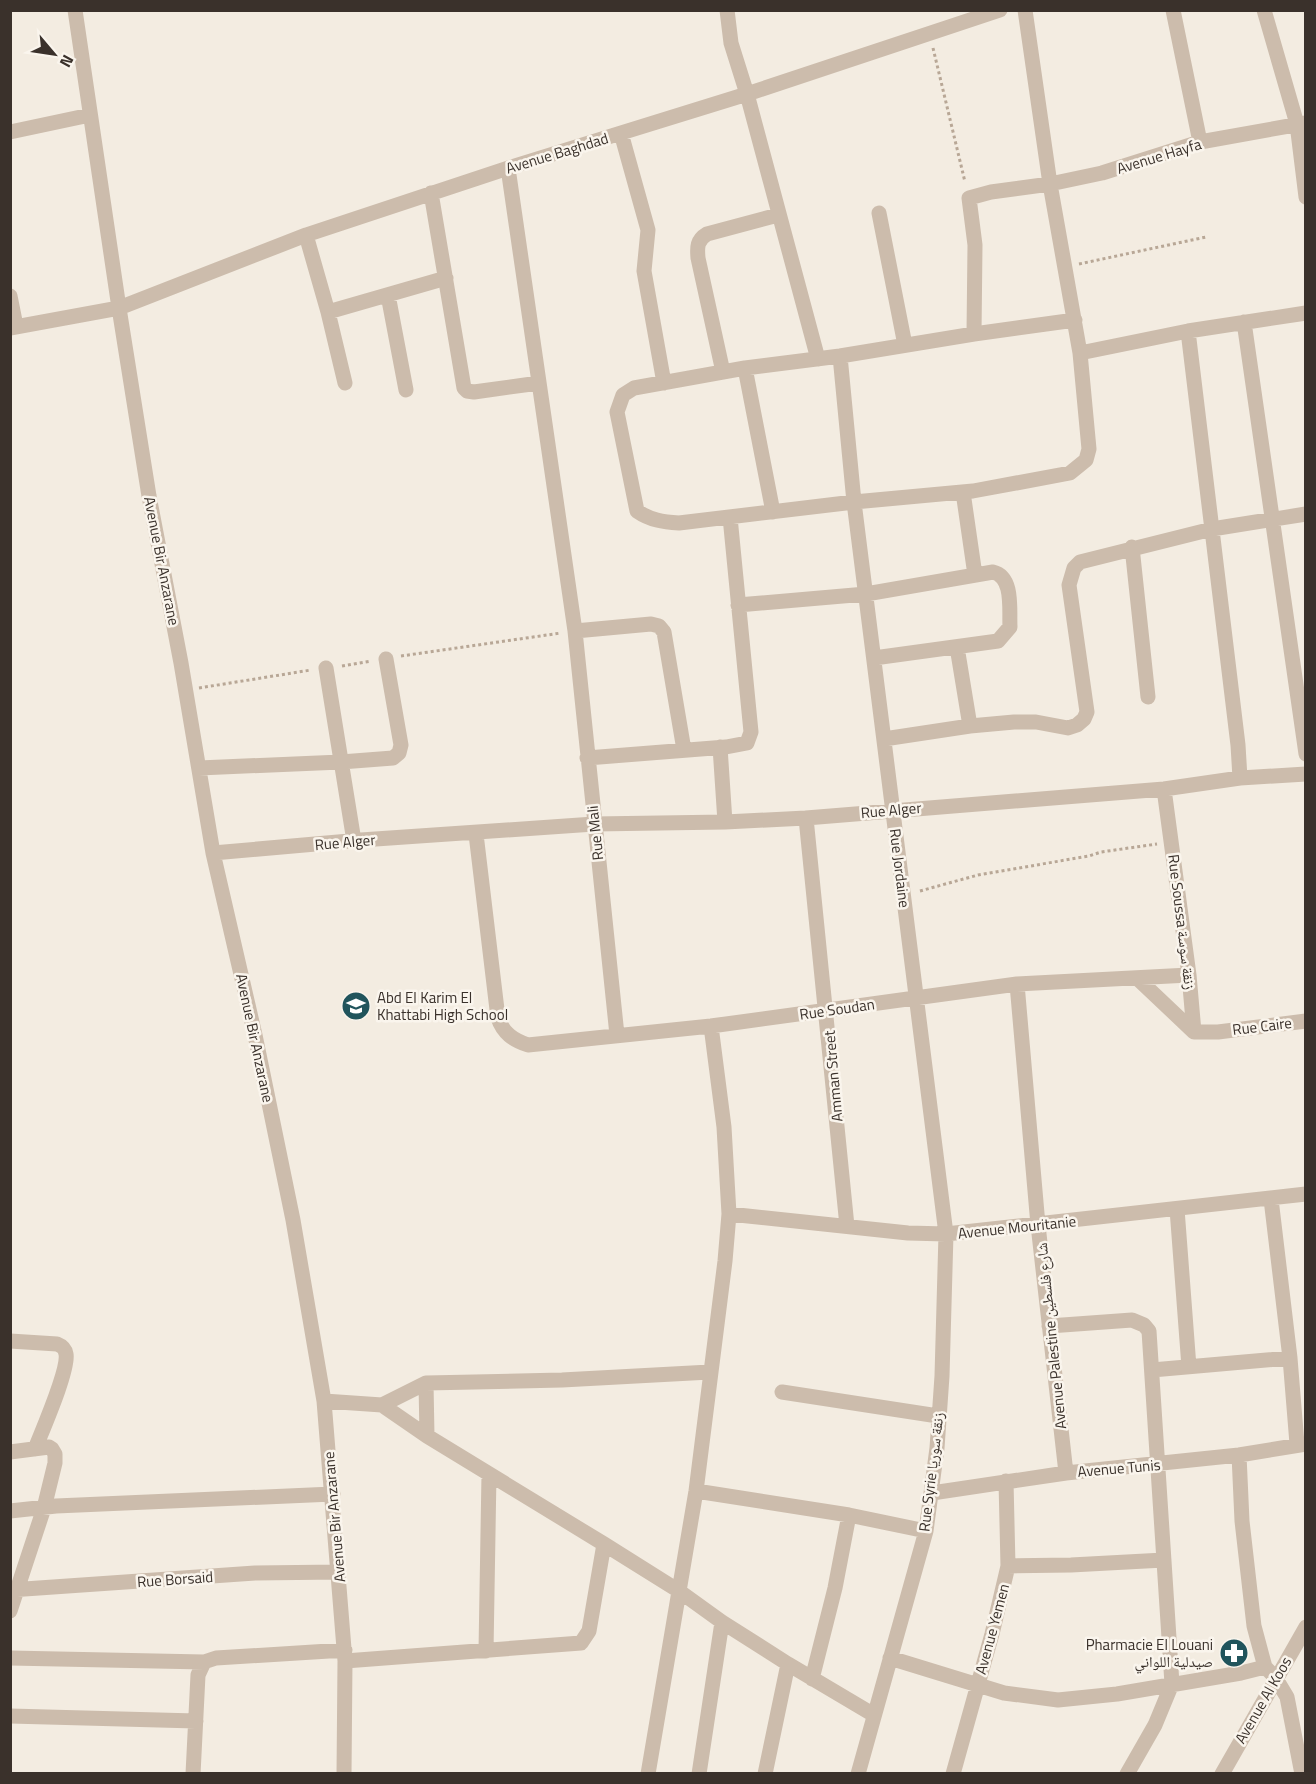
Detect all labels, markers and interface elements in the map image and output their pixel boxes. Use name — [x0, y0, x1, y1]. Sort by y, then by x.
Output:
north arrow — [24, 24, 84, 84]
text: N — [54, 51, 80, 72]
street label: Avenue Baghdad — [503, 126, 611, 180]
street label: Avenue Hayfa — [1114, 132, 1205, 180]
street label: Avenue Bir Anzarane — [138, 495, 186, 627]
street label: Rue Alger — [860, 796, 922, 824]
street label: Rue Mali — [581, 804, 609, 862]
street label: Rue Jordaine — [884, 827, 916, 909]
street label: Rue Alger — [314, 828, 376, 856]
street label: Rue Soussa زنقة سوسة — [1162, 853, 1202, 991]
street label: Avenue Bir Anzarane — [230, 972, 280, 1104]
place label: Abd El Karim El Khattabi High School — [377, 986, 508, 1026]
school or university icon: Abd El Karim El Khattabi High School — [340, 990, 372, 1022]
street label: Rue Soudan — [798, 992, 876, 1026]
street label: Rue Caire — [1231, 1011, 1293, 1041]
street label: Amman Street — [817, 1029, 848, 1123]
street label: Avenue Mouritanie — [957, 1209, 1077, 1245]
street label: Avenue Palestine شارع فلسطين — [1030, 1241, 1072, 1430]
street label: Rue Syrie زنقة سوريا — [912, 1411, 950, 1533]
street label: Avenue Bir Anzarane — [317, 1451, 351, 1583]
street label: Avenue Tunis — [1077, 1453, 1161, 1483]
street label: Rue Borsaid — [136, 1565, 214, 1593]
street label: Avenue Yemen — [969, 1581, 1015, 1677]
place label: Pharmacie El Louani صيدلية اللواني — [1086, 1633, 1213, 1673]
pharmacy icon: Pharmacie El Louani صيدلية اللواني — [1218, 1637, 1250, 1669]
street label: Avenue Al Koos — [1229, 1652, 1297, 1748]

